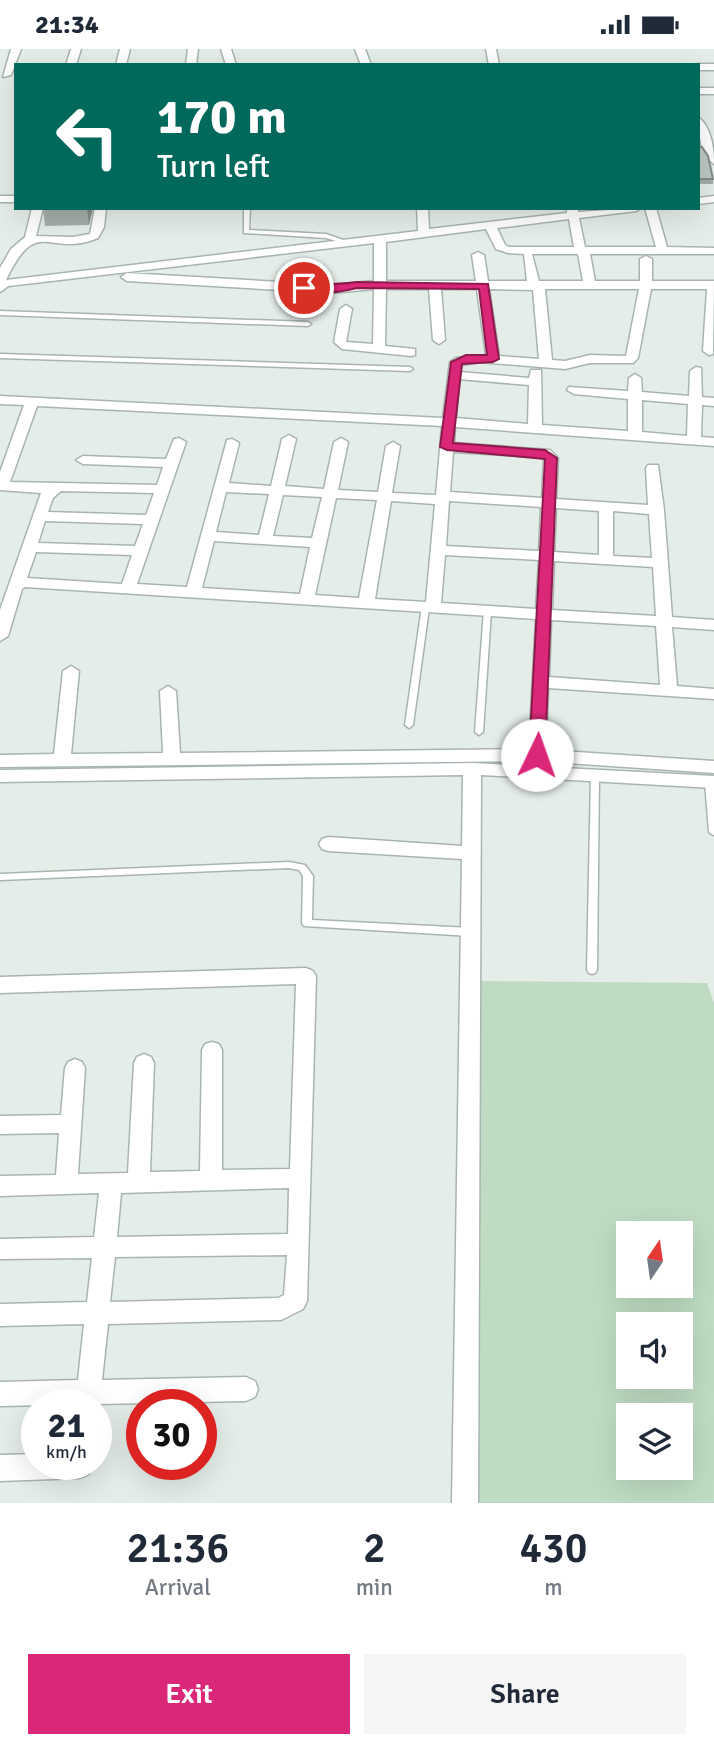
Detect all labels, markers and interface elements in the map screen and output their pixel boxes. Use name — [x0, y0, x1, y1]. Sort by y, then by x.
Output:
text: 21:34 — [35, 9, 99, 41]
text: 170 m — [157, 87, 287, 147]
icon: left — [42, 91, 133, 182]
text: Turn left — [157, 147, 270, 186]
pin — [274, 258, 334, 318]
icon: arrive — [285, 269, 323, 307]
position arrow — [500, 718, 574, 792]
north arrow — [616, 1221, 693, 1299]
map controls — [616, 1221, 693, 1480]
button: sound — [616, 1312, 693, 1389]
speed limit sign: 30 — [126, 1389, 217, 1480]
button: layers — [616, 1403, 693, 1480]
text: 21 — [48, 1404, 85, 1447]
text: km/h — [46, 1441, 87, 1463]
text: 21:36 — [127, 1523, 229, 1574]
text: 2 — [363, 1523, 386, 1574]
text: 430 — [519, 1523, 587, 1574]
text: Arrival — [145, 1573, 211, 1602]
text: min — [356, 1573, 393, 1602]
text: m — [544, 1573, 563, 1602]
button: Exit — [28, 1654, 350, 1734]
button: Share — [364, 1654, 686, 1734]

